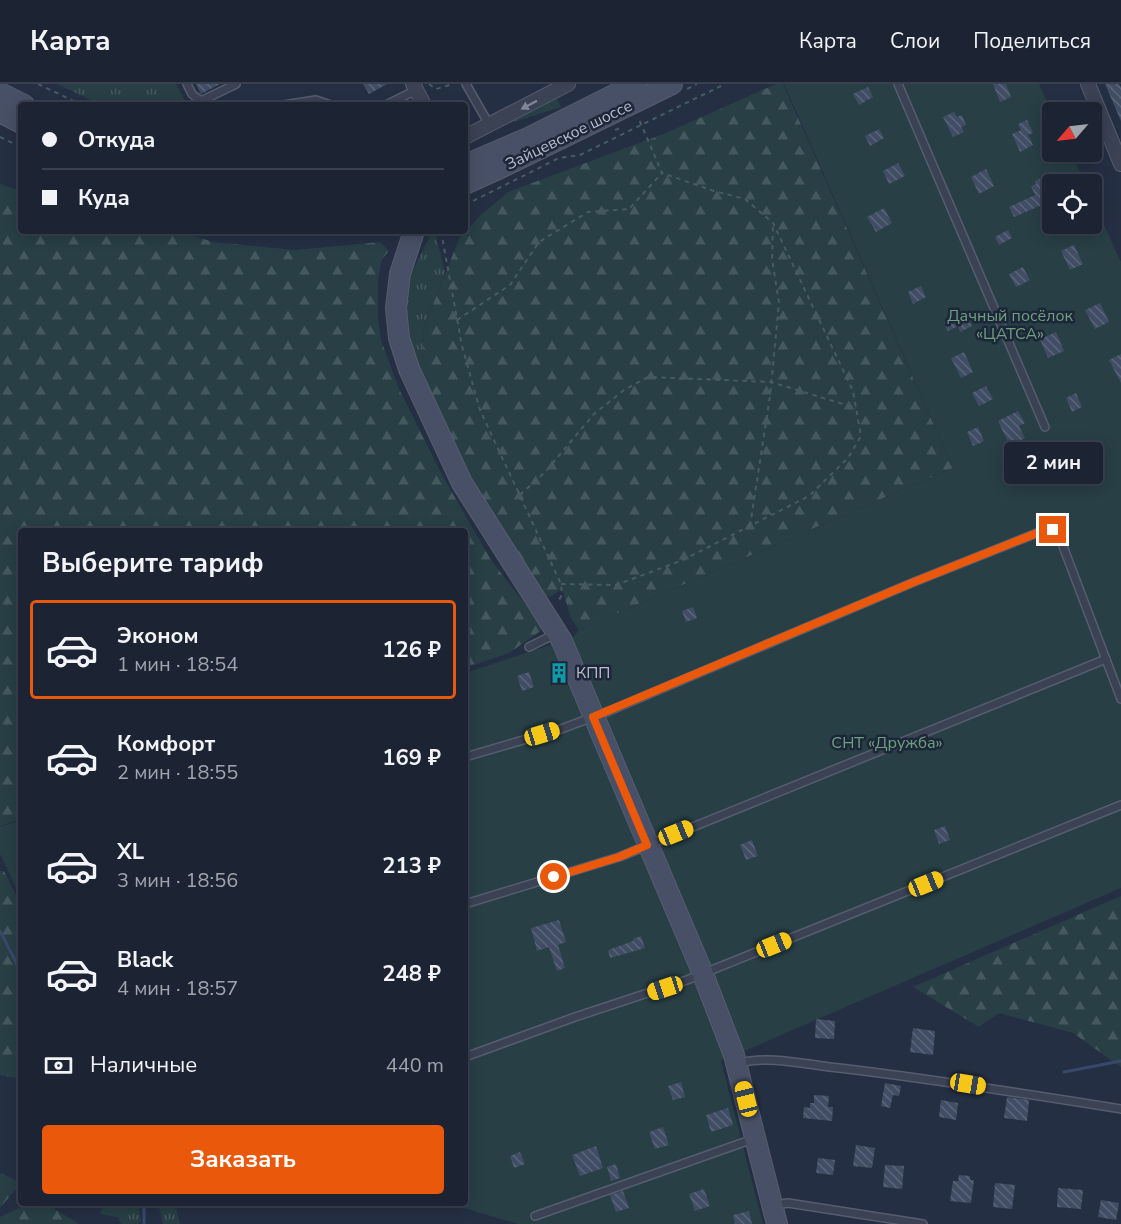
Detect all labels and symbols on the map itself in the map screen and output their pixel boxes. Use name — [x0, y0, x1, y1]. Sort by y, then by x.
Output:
street label: Зайцевское шоссе — [502, 95, 636, 175]
one-way arrow — [520, 100, 537, 110]
north arrow — [1042, 102, 1102, 162]
park label: Дачный посёлок «ЦАТСА» — [947, 305, 1073, 345]
callout: 2 мин — [1004, 443, 1102, 485]
route end — [1039, 516, 1066, 543]
building icon: КПП — [547, 661, 571, 685]
place label: КПП — [576, 662, 610, 684]
car — [522, 720, 562, 748]
park label: СНТ «Дружба» — [831, 732, 943, 754]
car — [656, 818, 696, 848]
route start — [540, 863, 567, 890]
car — [906, 869, 946, 899]
car — [754, 930, 794, 960]
car — [645, 974, 685, 1002]
car — [949, 1072, 987, 1096]
car — [733, 1079, 759, 1119]

